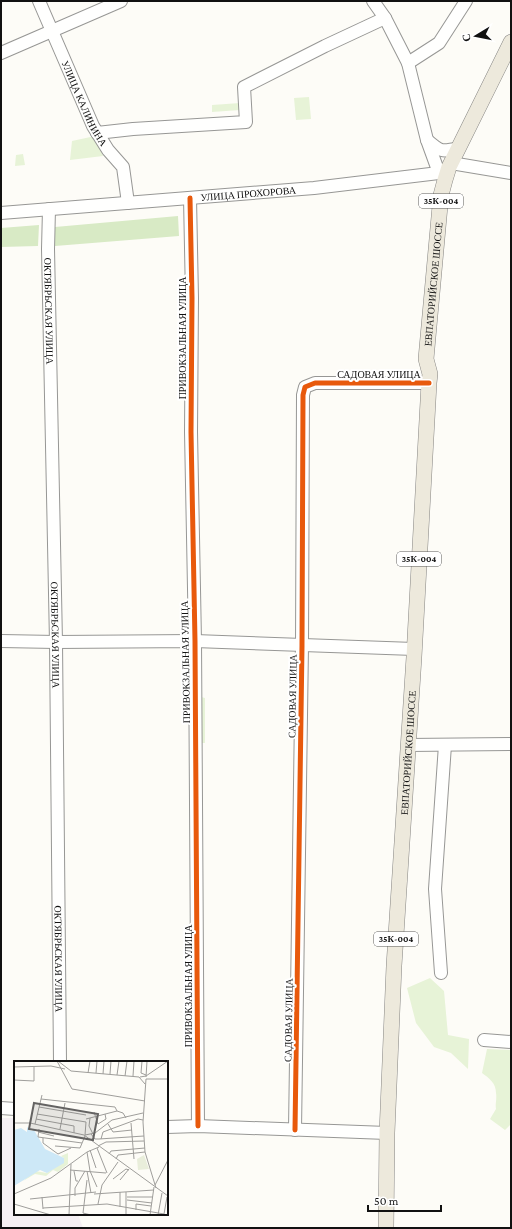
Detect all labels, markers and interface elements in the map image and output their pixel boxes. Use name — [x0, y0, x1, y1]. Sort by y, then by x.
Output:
north arrow — [456, 16, 496, 56]
text: С — [460, 33, 473, 43]
street label: УЛИЦА КАЛИНИНА — [59, 59, 110, 149]
street label: УЛИЦА ПРОХОРОВА — [200, 184, 297, 203]
road number: 35К-004 — [419, 194, 463, 208]
street label: ЕВПАТОРИЙСКОЕ ШОССЕ — [422, 221, 445, 347]
street label: ОКТЯБРЬСКАЯ УЛИЦА — [42, 258, 55, 365]
street label: ПРИВОКЗАЛЬНАЯ УЛИЦА — [177, 276, 188, 399]
street label: САДОВАЯ УЛИЦА — [337, 369, 422, 380]
road number: 35К-004 — [397, 552, 441, 566]
street label: ОКТЯБРЬСКАЯ УЛИЦА — [49, 581, 61, 689]
street label: ПРИВОКЗАЛЬНАЯ УЛИЦА — [179, 600, 192, 723]
street label: САДОВАЯ УЛИЦА — [286, 653, 299, 738]
street label: ЕВПАТОРИЙСКОЕ ШОССЕ — [399, 690, 418, 815]
street label: ОКТЯБРЬСКАЯ УЛИЦА — [53, 905, 65, 1013]
street label: ПРИВОКЗАЛЬНАЯ УЛИЦА — [183, 924, 194, 1047]
road number: 35К-004 — [374, 932, 418, 946]
street label: САДОВАЯ УЛИЦА — [282, 977, 295, 1062]
inset map — [14, 1061, 168, 1215]
scale bar — [368, 1187, 441, 1213]
text: 50 m — [374, 1194, 399, 1208]

